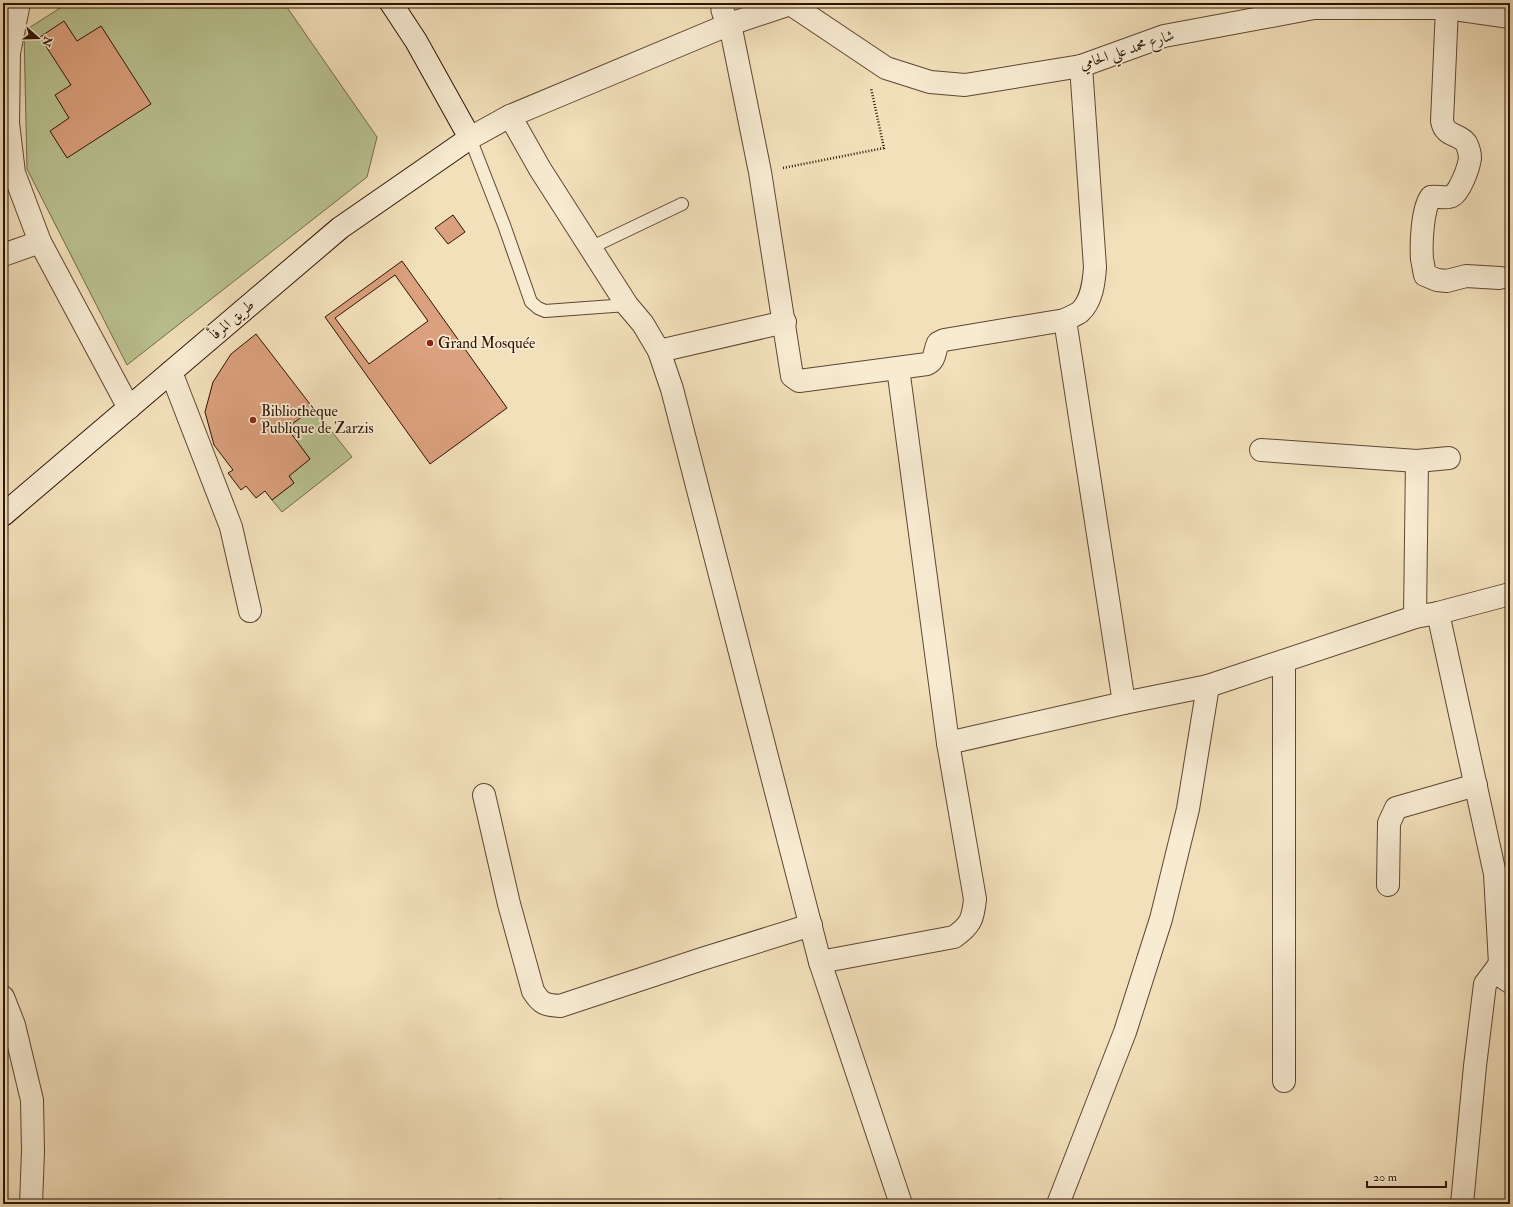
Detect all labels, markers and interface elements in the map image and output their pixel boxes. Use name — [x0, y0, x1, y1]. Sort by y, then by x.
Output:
north arrow — [18, 18, 58, 58]
street label: شارع محمد علي الحامي — [1077, 26, 1178, 78]
text: N — [39, 33, 55, 49]
street label: طريق المرفأ — [204, 294, 258, 344]
place label: Grand Mosquée — [438, 334, 535, 353]
marker: Grand Mosquée — [425, 338, 435, 348]
place label: Bibliothèque Publique de Zarzis — [261, 402, 374, 438]
marker: Bibliothèque Publique de Zarzis — [248, 415, 258, 425]
scale bar — [1367, 1163, 1446, 1189]
text: 20 m — [1373, 1170, 1398, 1185]

